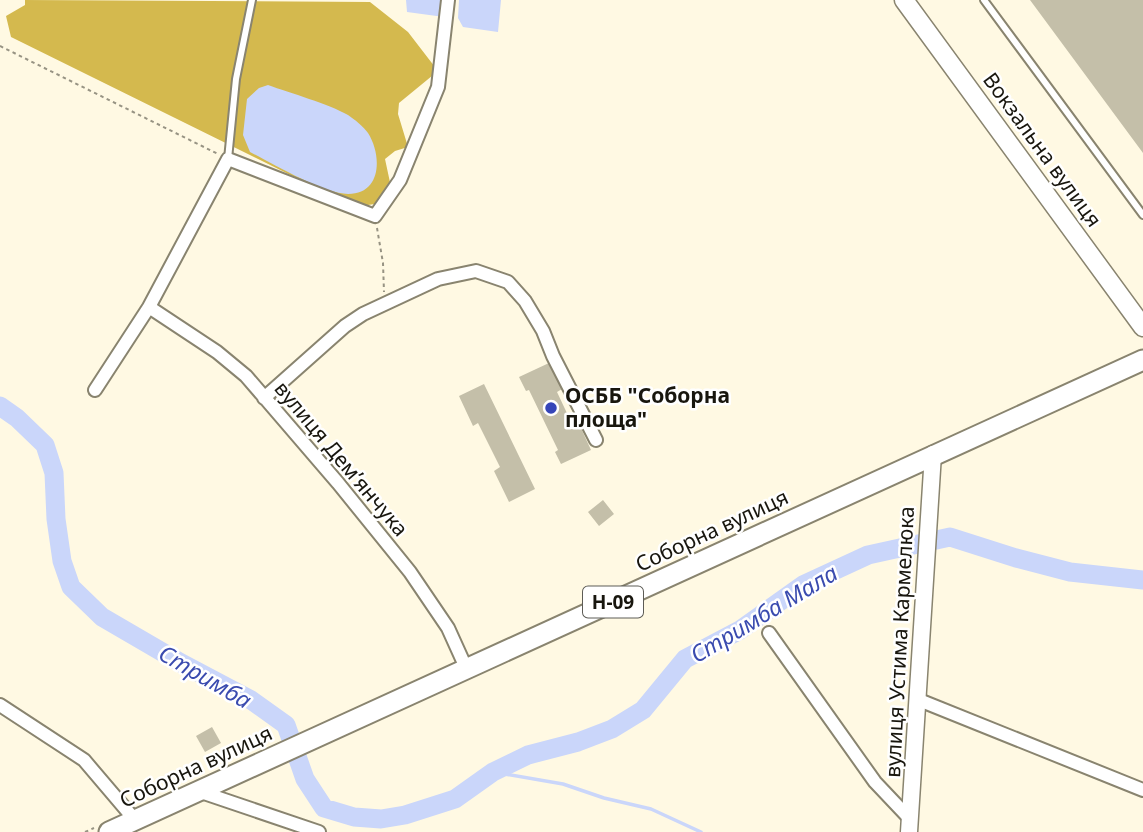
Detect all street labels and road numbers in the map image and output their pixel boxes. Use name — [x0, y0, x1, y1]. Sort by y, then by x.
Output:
street label: Вокзальна вулиця — [977, 67, 1108, 232]
street label: вулиця Демʼянчука — [269, 375, 415, 542]
street label: Соборна вулиця — [631, 482, 792, 578]
street label: вулиця Устима Кармелюка — [878, 506, 920, 778]
road number: Н-09 — [583, 586, 643, 618]
street label: Соборна вулиця — [115, 718, 276, 814]

